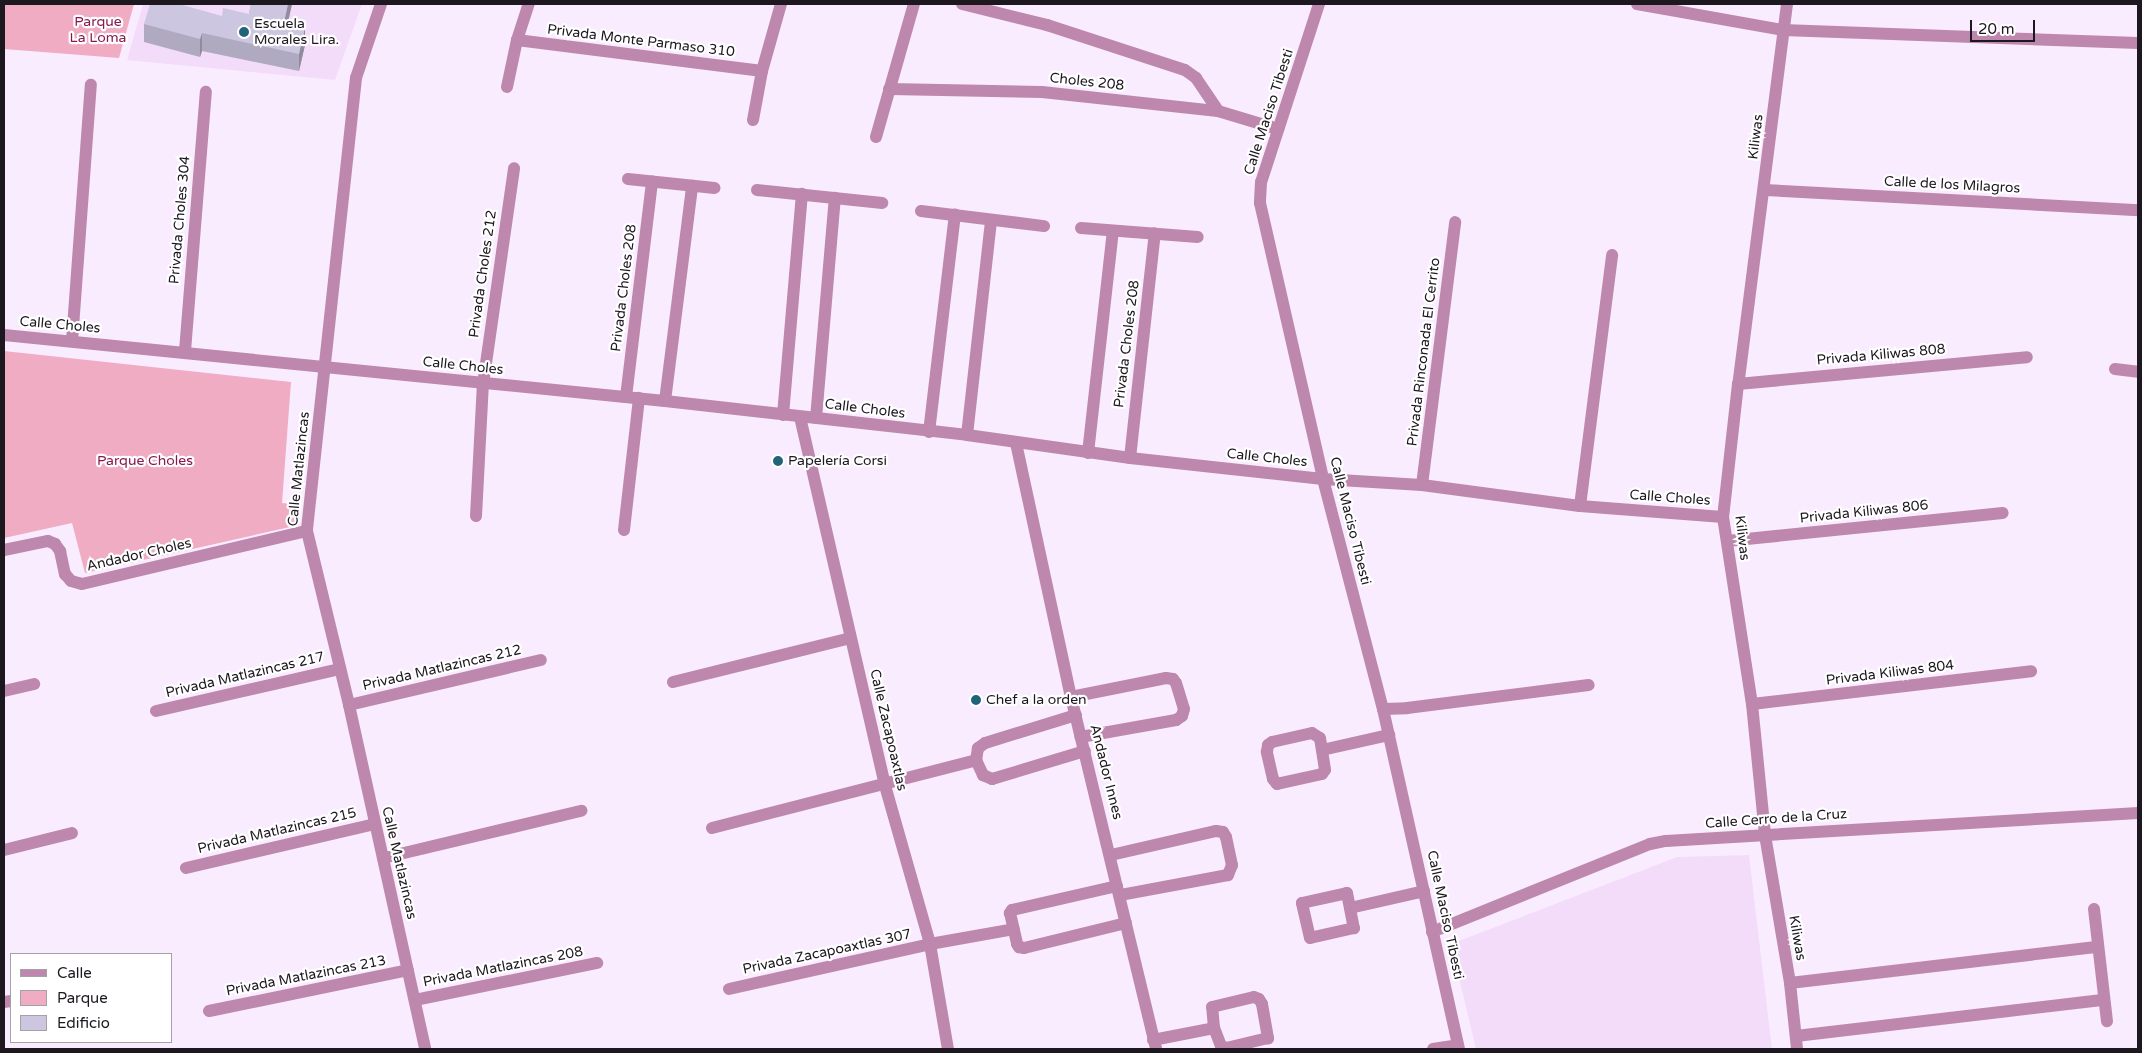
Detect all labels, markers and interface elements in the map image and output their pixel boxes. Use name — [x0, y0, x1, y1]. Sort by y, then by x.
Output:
scale bar — [1972, 10, 2037, 42]
park label: Parque La Loma — [70, 14, 126, 46]
place label: Escuela Morales Lira. — [254, 16, 339, 48]
text: 20 m — [1978, 20, 2015, 38]
street label: Privada Monte Parmaso 310 — [546, 21, 736, 61]
marker: Escuela Morales Lira. — [238, 26, 250, 38]
street label: Calle Maciso Tibesti — [1241, 47, 1297, 177]
street label: Choles 208 — [1049, 70, 1125, 94]
street label: Kiliwas — [1745, 113, 1767, 161]
street label: Privada Choles 304 — [166, 155, 194, 285]
street label: Calle de los Milagros — [1883, 173, 2021, 197]
street label: Privada Choles 212 — [466, 209, 500, 339]
street label: Privada Choles 208 — [608, 223, 640, 353]
street label: Privada Rinconada El Cerrito — [1404, 257, 1444, 447]
street label: Privada Choles 208 — [1111, 279, 1143, 409]
street label: Calle Choles — [19, 313, 101, 337]
street label: Privada Kiliwas 808 — [1816, 341, 1946, 369]
street label: Calle Choles — [422, 353, 504, 379]
street label: Calle Choles — [824, 396, 906, 422]
street label: Calle Matlazincas — [285, 411, 313, 527]
street label: Calle Choles — [1226, 445, 1308, 471]
park label: Parque Choles — [97, 453, 193, 469]
place label: Papelería Corsi — [788, 453, 887, 469]
marker: Papelería Corsi — [772, 455, 784, 467]
street label: Calle Maciso Tibesti — [1326, 455, 1374, 587]
street label: Calle Choles — [1629, 487, 1711, 509]
street label: Privada Kiliwas 806 — [1799, 497, 1929, 527]
street label: Kiliwas — [1731, 514, 1753, 562]
street label: Andador Choles — [85, 535, 193, 575]
street label: Privada Matlazincas 212 — [361, 642, 523, 694]
street label: Privada Matlazincas 217 — [164, 649, 326, 701]
street label: Privada Kiliwas 804 — [1825, 657, 1955, 689]
street label: Calle Zacapoaxtlas — [866, 667, 910, 793]
place label: Chef a la orden — [986, 692, 1087, 708]
marker: Chef a la orden — [970, 694, 982, 706]
street label: Andador Innes — [1086, 723, 1126, 821]
street label: Privada Matlazincas 215 — [196, 805, 358, 857]
street label: Calle Matlazincas — [378, 805, 420, 921]
street label: Calle Cerro de la Cruz — [1705, 806, 1847, 832]
street label: Calle Maciso Tibesti — [1423, 849, 1467, 981]
street label: Kiliwas — [1785, 914, 1809, 962]
street label: Privada Zacapoaxtlas 307 — [741, 926, 913, 978]
street label: Privada Matlazincas 208 — [422, 943, 584, 991]
street label: Privada Matlazincas 213 — [225, 952, 387, 1000]
legend — [10, 953, 172, 1043]
text: Calle — [57, 964, 92, 982]
text: Parque — [57, 989, 108, 1007]
text: Edificio — [57, 1014, 110, 1032]

